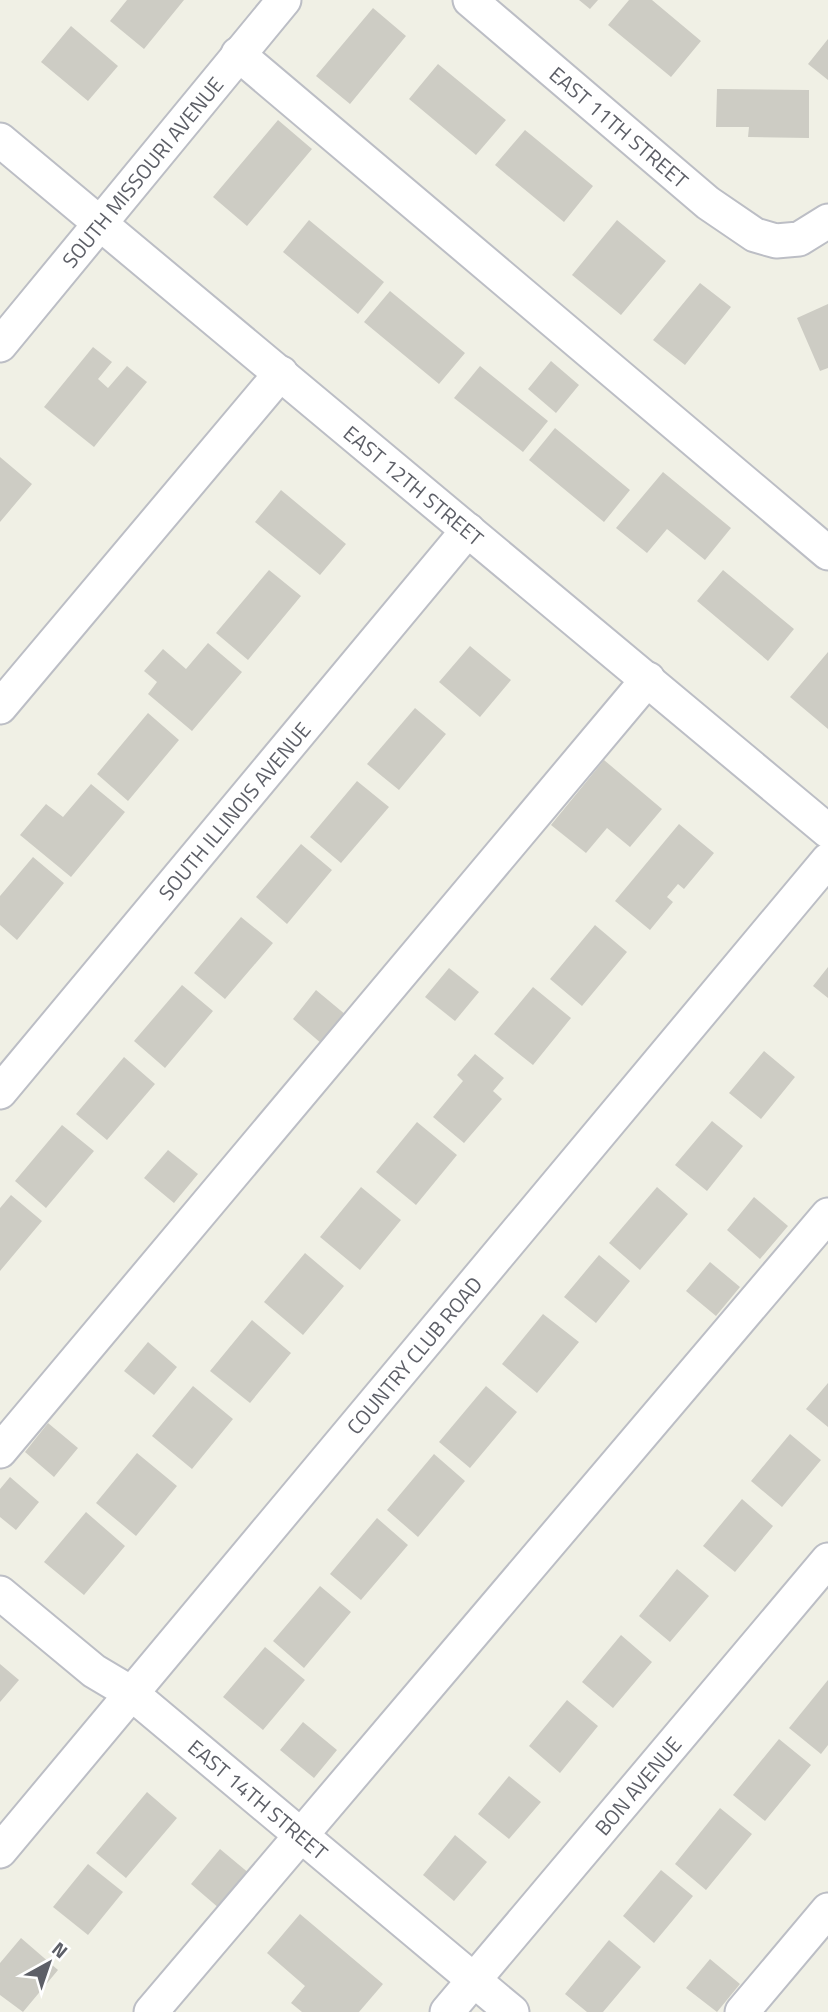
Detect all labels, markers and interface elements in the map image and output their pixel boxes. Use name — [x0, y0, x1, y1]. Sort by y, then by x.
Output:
street label: EAST 11TH STREET — [543, 59, 696, 196]
street label: SOUTH MISSOURI AVENUE — [54, 69, 231, 275]
street label: EAST 12TH STREET — [337, 417, 491, 553]
street label: SOUTH ILLINOIS AVENUE — [150, 715, 318, 907]
street label: COUNTRY CLUB ROAD — [339, 1269, 490, 1441]
street label: BON AVENUE — [587, 1729, 689, 1842]
street label: EAST 14TH STREET — [181, 1731, 335, 1868]
north arrow — [14, 1928, 84, 1998]
text: N — [46, 1934, 75, 1965]

